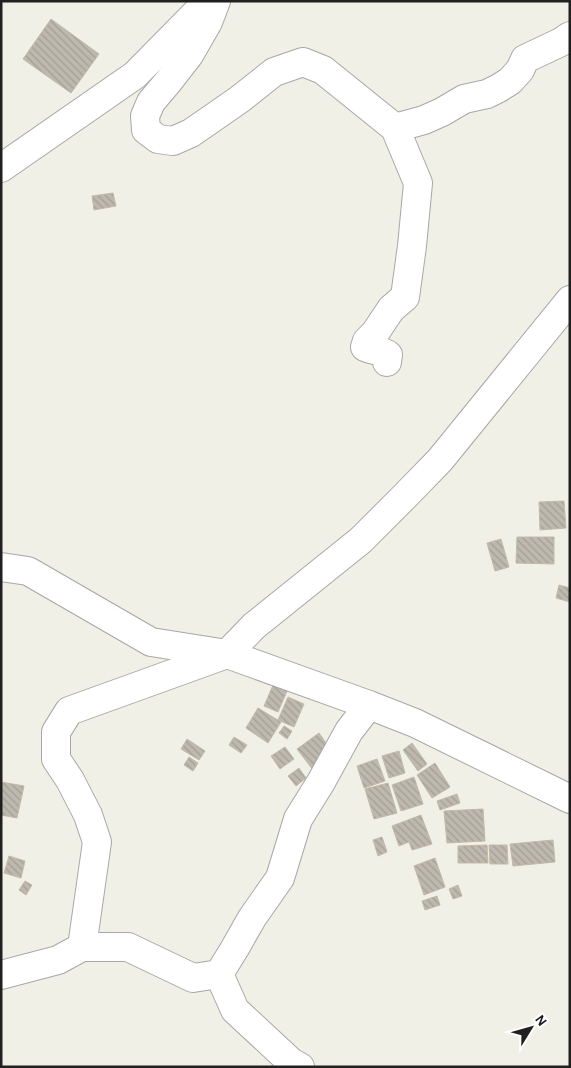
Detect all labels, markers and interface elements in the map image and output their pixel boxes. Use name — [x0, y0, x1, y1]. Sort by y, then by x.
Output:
north arrow — [506, 1003, 556, 1053]
text: N — [532, 1013, 549, 1029]

